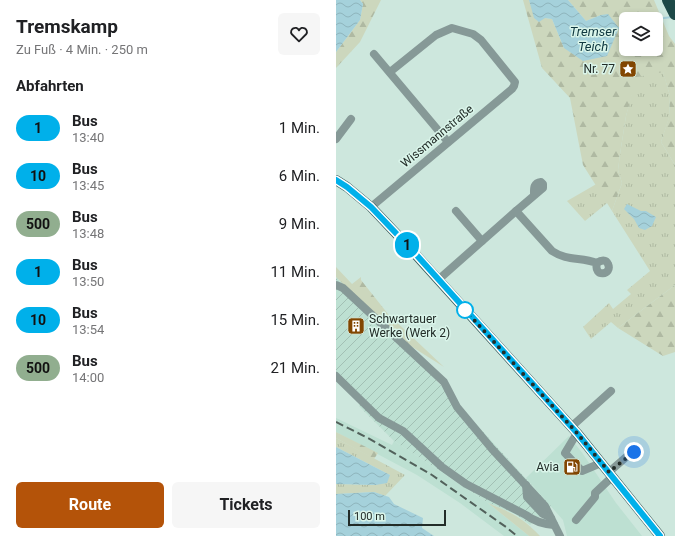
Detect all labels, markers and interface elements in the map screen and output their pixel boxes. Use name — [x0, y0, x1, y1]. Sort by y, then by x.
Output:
map controls — [619, 12, 663, 56]
button: layers — [619, 12, 663, 56]
button: heart — [278, 13, 320, 55]
text: Tremskamp — [16, 15, 118, 38]
water label: Tremser Teich — [570, 24, 617, 54]
text: Zu Fuß · 4 Min. · 250 m — [16, 42, 148, 57]
place icon: Nr. 77 — [618, 59, 638, 79]
place label: Nr. 77 — [583, 62, 615, 76]
text: Abfahrten — [16, 77, 84, 95]
street label: Wissmannstraße — [398, 102, 476, 170]
text: Bus — [72, 112, 98, 130]
text: 1 Min. — [279, 119, 320, 137]
text: 1 — [34, 120, 42, 136]
text: 13:40 — [72, 130, 104, 145]
text: Bus — [72, 160, 98, 178]
text: 6 Min. — [279, 167, 320, 185]
text: 10 — [30, 168, 46, 184]
text: 13:45 — [72, 178, 104, 193]
text: Bus — [72, 208, 98, 226]
text: 9 Min. — [279, 215, 320, 233]
text: 500 — [26, 216, 50, 232]
text: 13:48 — [72, 226, 104, 241]
line badge: 1 — [394, 232, 420, 258]
text: 1 — [403, 237, 411, 253]
text: Bus — [72, 256, 98, 274]
text: 11 Min. — [270, 263, 320, 281]
text: 1 — [34, 264, 42, 280]
text: 13:50 — [72, 274, 104, 289]
unlabelled marker — [456, 301, 474, 319]
text: Bus — [72, 304, 98, 322]
text: 15 Min. — [270, 311, 320, 329]
text: 10 — [30, 312, 46, 328]
place label: Schwartauer Werke (Werk 2) — [369, 312, 450, 340]
building icon: Schwartauer Werke (Werk 2) — [346, 316, 366, 336]
text: 13:54 — [72, 322, 104, 337]
text: Bus — [72, 352, 98, 370]
text: 21 Min. — [270, 359, 320, 377]
text: 500 — [26, 360, 50, 376]
text: 14:00 — [72, 370, 104, 385]
your location — [624, 442, 644, 462]
fuel station icon: Avia — [562, 457, 582, 477]
place label: Avia — [536, 460, 559, 474]
button: Route — [16, 482, 164, 528]
button: Tickets — [172, 482, 320, 528]
scale bar — [348, 508, 446, 527]
text: 100 m — [354, 510, 385, 523]

